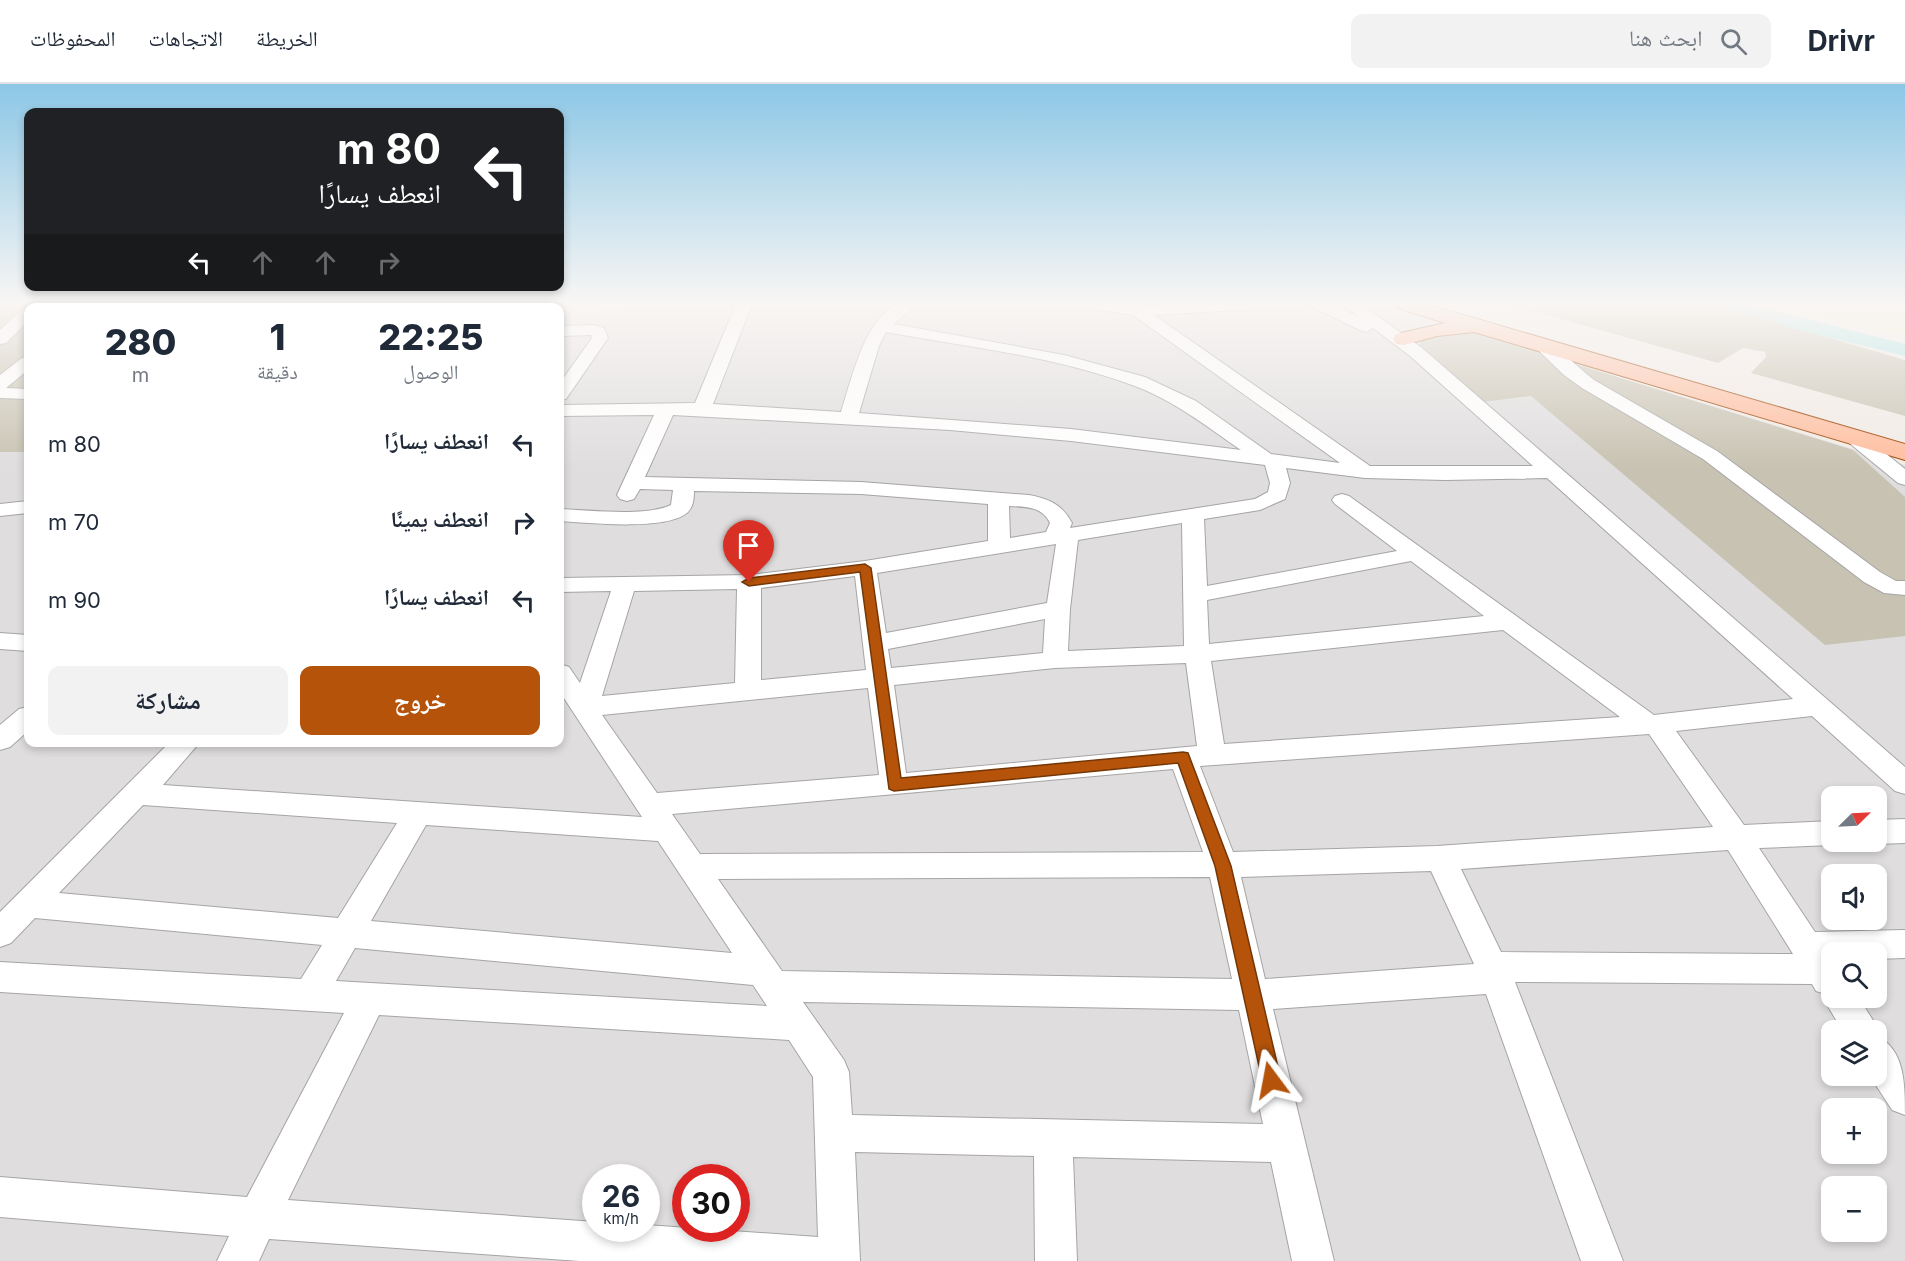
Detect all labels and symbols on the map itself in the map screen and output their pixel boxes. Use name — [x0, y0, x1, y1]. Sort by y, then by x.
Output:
pin — [723, 520, 774, 582]
north arrow — [1821, 786, 1887, 852]
position arrow — [1239, 1048, 1303, 1112]
speed limit sign: 30 — [672, 1164, 750, 1242]

